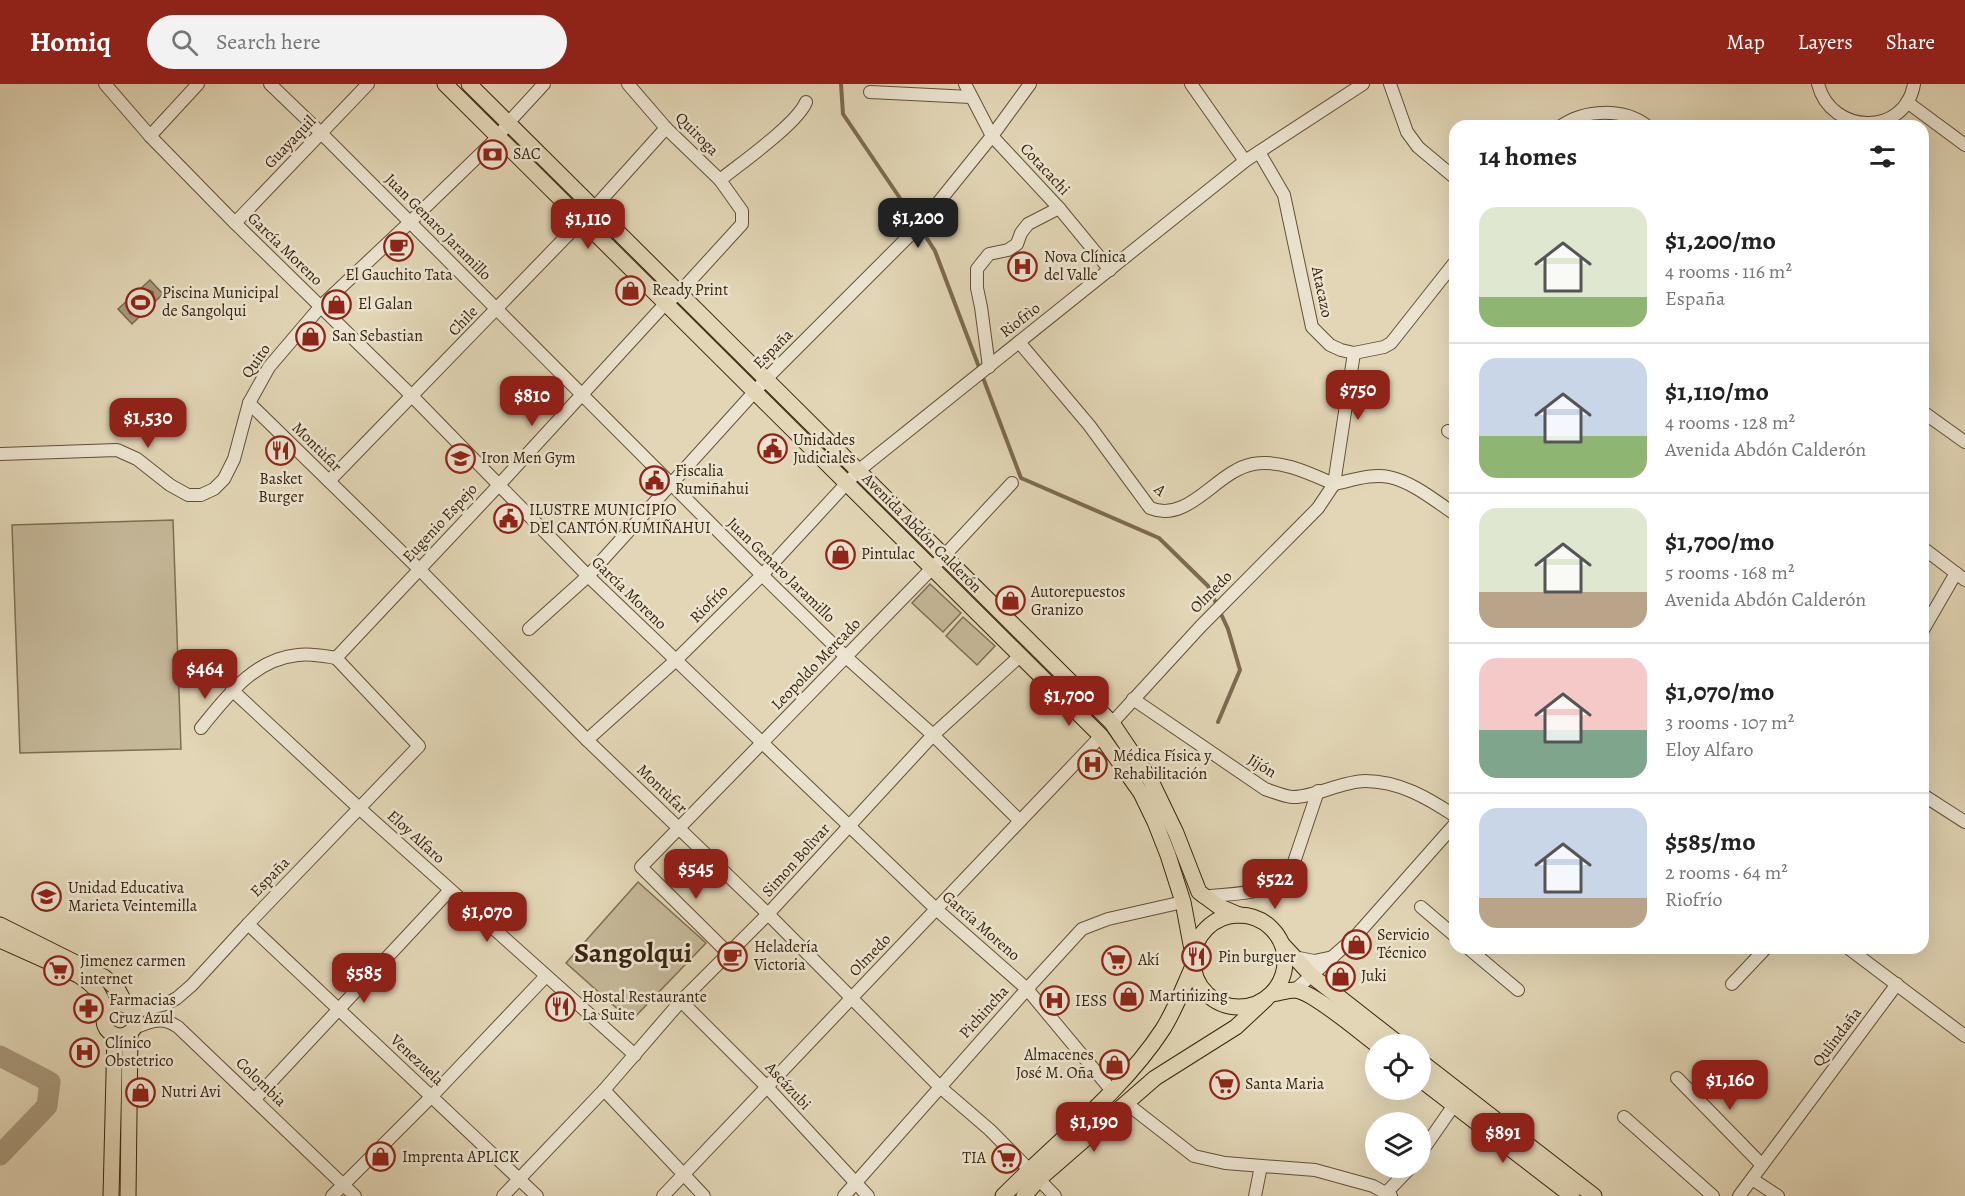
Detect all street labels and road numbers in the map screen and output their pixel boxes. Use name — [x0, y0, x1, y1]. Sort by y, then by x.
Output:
street label: Quiroga — [670, 107, 724, 161]
street label: Guayaquil — [259, 111, 321, 173]
street label: Cotacachi — [1015, 138, 1075, 200]
street label: Juan Genaro Jaramillo — [380, 169, 496, 285]
street label: García Moreno — [242, 207, 328, 291]
street label: Atacazo — [1306, 264, 1338, 319]
street label: Riofrìo — [995, 297, 1045, 343]
street label: Chile — [443, 301, 483, 341]
street label: España — [748, 324, 798, 374]
street label: Quito — [236, 339, 276, 383]
street label: Montùfar — [287, 417, 347, 477]
street label: Avenida Abdón Calderón — [857, 468, 987, 598]
street label: A — [1148, 478, 1171, 502]
street label: Eugenio Espejo — [398, 479, 482, 567]
street label: Juan Genaro Jaramillo — [722, 512, 840, 628]
street label: García Moreno — [586, 551, 672, 635]
street label: Olmedo — [1185, 566, 1237, 618]
street label: Riofrío — [685, 580, 733, 628]
street label: Leopoldo Mercado — [766, 613, 866, 715]
street label: Jijón — [1243, 749, 1281, 783]
street label: Montùfar — [632, 759, 692, 819]
street label: Eloy Alfaro — [382, 805, 450, 869]
street label: Simon Bolìvar — [757, 818, 835, 902]
street label: España — [245, 852, 295, 902]
street label: García Moreno — [937, 886, 1025, 966]
street label: Olmedo — [844, 929, 896, 981]
street label: Pichincha — [954, 980, 1014, 1043]
street label: Qulindaña — [1807, 1002, 1867, 1071]
street label: Venezuela — [385, 1029, 449, 1091]
street label: Colombia — [231, 1052, 292, 1112]
street label: Ascázubi — [759, 1056, 816, 1115]

